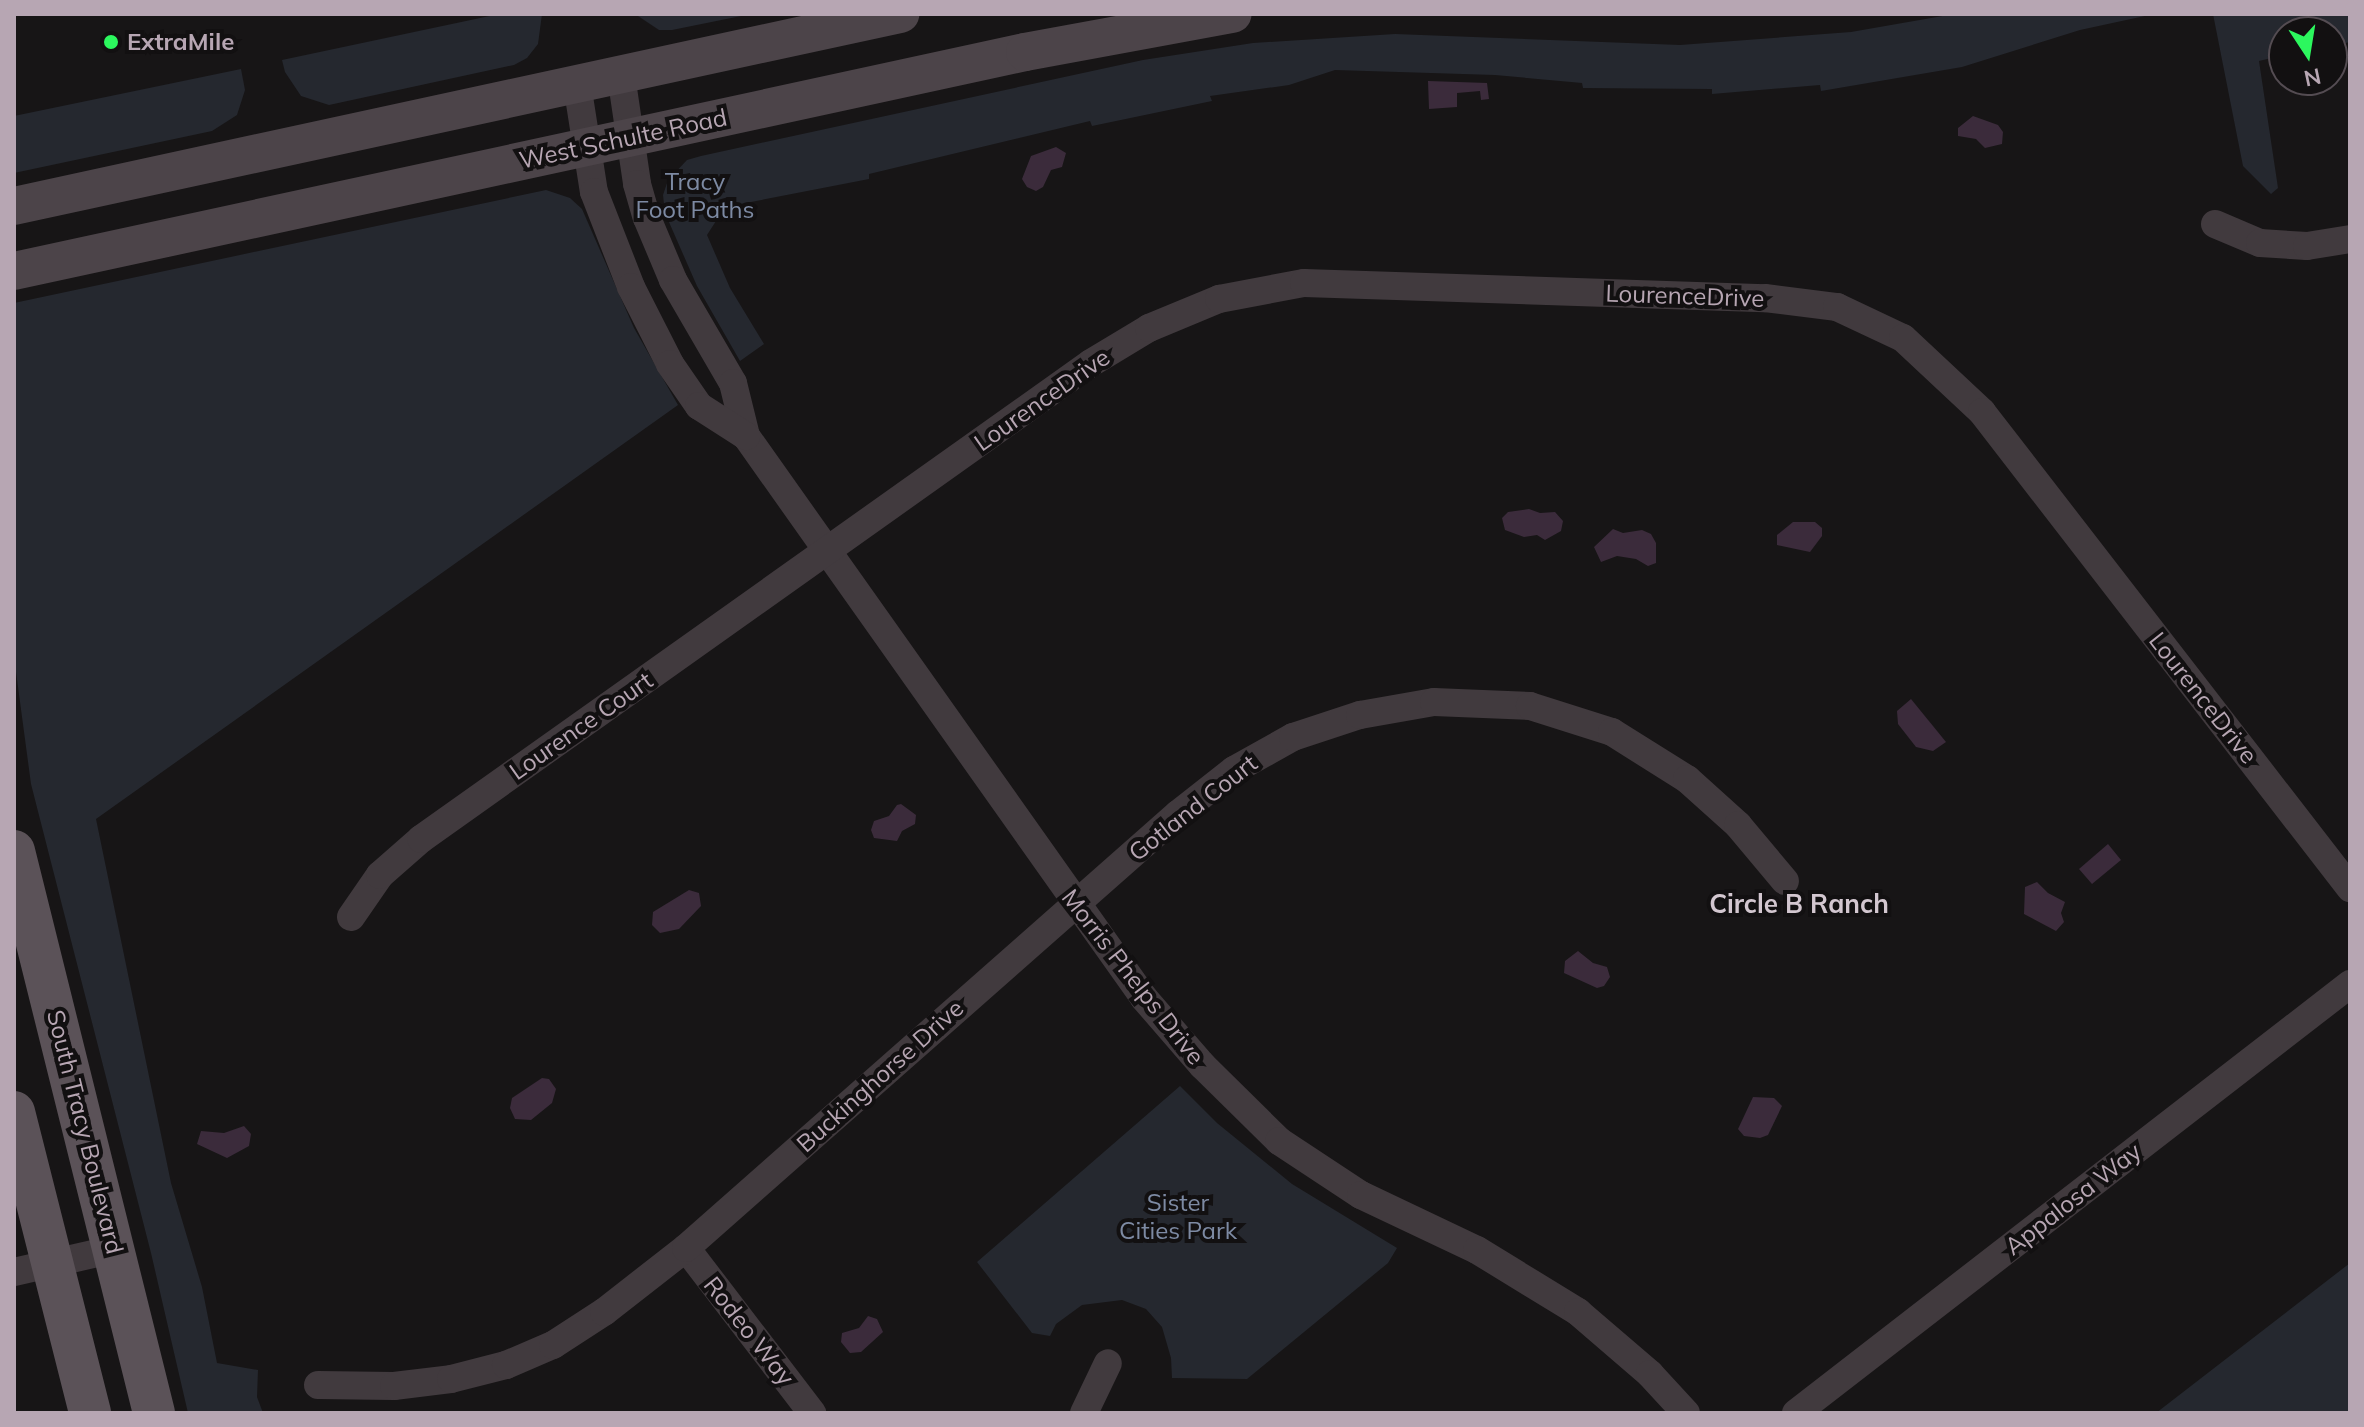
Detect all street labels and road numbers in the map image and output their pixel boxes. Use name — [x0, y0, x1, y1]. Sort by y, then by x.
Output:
street label: West Schulte Road — [516, 103, 730, 175]
street label: LourenceDrive — [1605, 279, 1765, 313]
street label: LourenceDrive — [969, 343, 1115, 457]
street label: LourenceDrive — [2143, 627, 2263, 769]
street label: Lourence Court — [504, 666, 658, 786]
street label: Gotland Court — [1123, 749, 1263, 867]
street label: Morris Phelps Drive — [1056, 884, 1210, 1070]
street label: Buckinghorse Drive — [791, 994, 969, 1158]
street label: South Tracy Boulevard — [41, 1007, 129, 1257]
street label: Appalosa Way — [1999, 1137, 2147, 1261]
street label: Rodeo Way — [698, 1271, 800, 1391]

